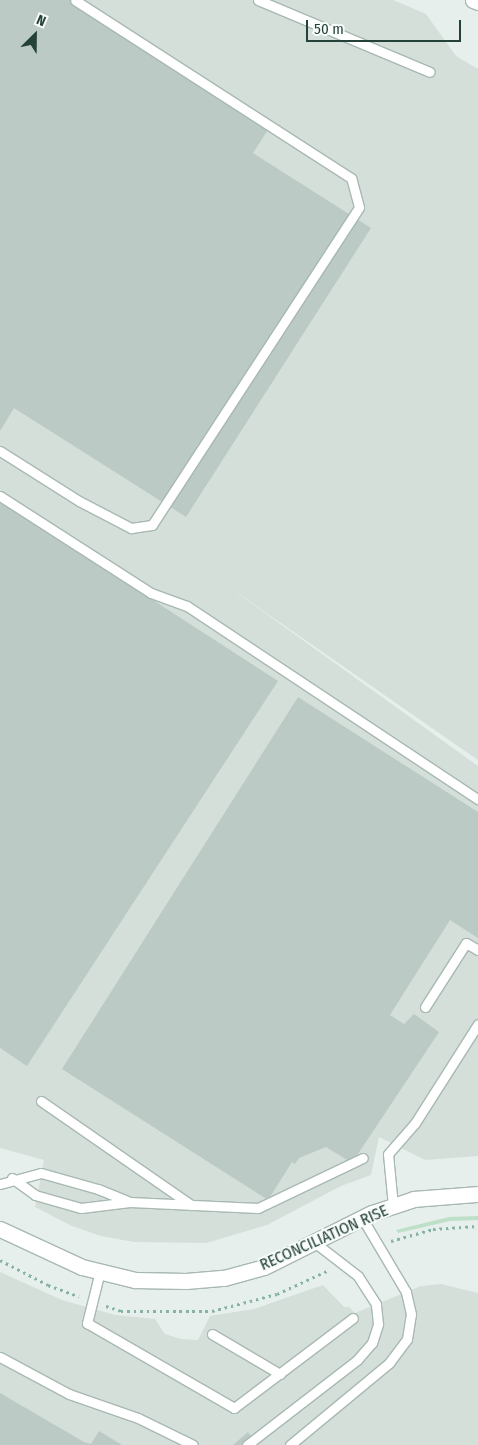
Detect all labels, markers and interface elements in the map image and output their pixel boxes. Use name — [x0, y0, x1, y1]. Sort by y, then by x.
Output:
north arrow — [10, 10, 60, 60]
scale bar — [308, 10, 463, 42]
text: N — [34, 11, 48, 30]
text: 50 m — [314, 20, 344, 38]
street label: RECONCILIATION RISE — [257, 1201, 391, 1275]

